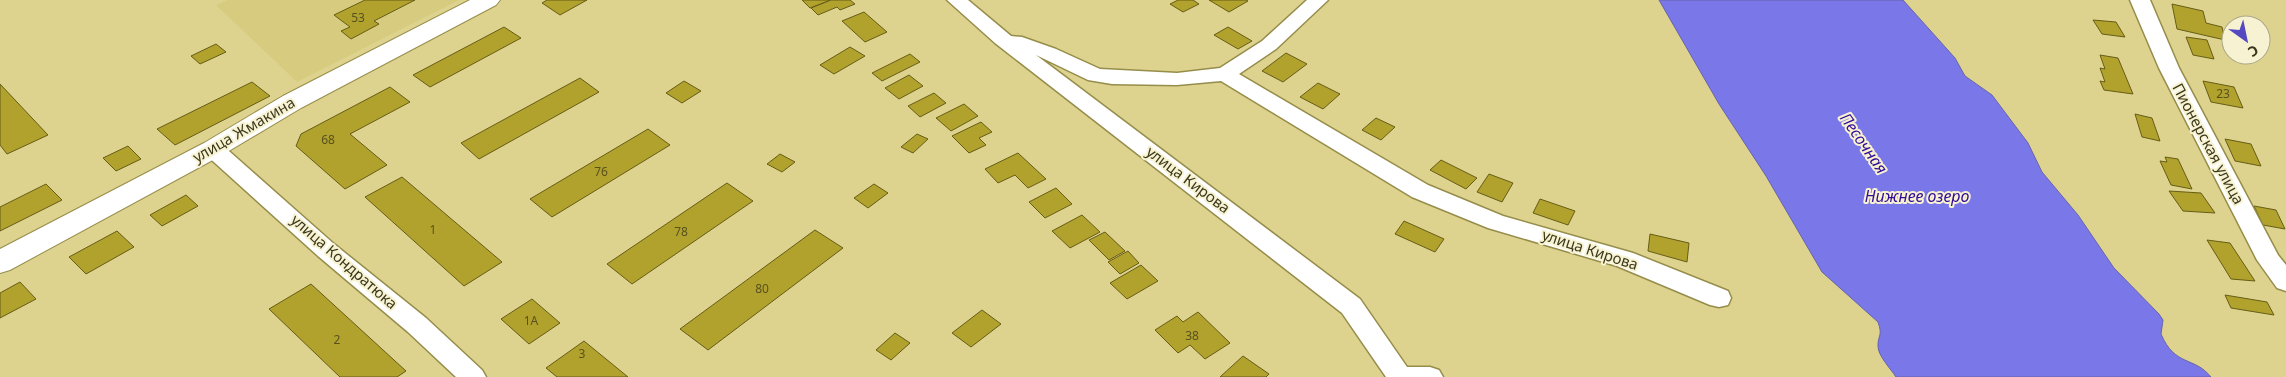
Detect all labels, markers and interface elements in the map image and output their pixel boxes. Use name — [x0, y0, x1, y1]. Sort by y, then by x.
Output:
house number: 53 — [351, 9, 365, 26]
north arrow — [2221, 15, 2271, 65]
text: С — [2244, 41, 2262, 62]
street label: Пионерская улица — [2169, 80, 2249, 208]
house number: 23 — [2216, 85, 2230, 102]
street label: улица Жмакина — [189, 92, 298, 166]
water label: Песочная — [1835, 108, 1893, 178]
house number: 68 — [321, 131, 335, 148]
street label: улица Кирова — [1143, 141, 1235, 217]
house number: 76 — [594, 163, 608, 180]
water label: Нижнее озеро — [1865, 185, 1969, 207]
street label: улица Кондратюка — [287, 209, 402, 313]
house number: 1 — [430, 221, 436, 238]
house number: 78 — [674, 223, 688, 240]
street label: улица Кирова — [1540, 224, 1641, 274]
house number: 80 — [755, 280, 769, 297]
house number: 1А — [524, 312, 539, 329]
house number: 38 — [1185, 327, 1199, 344]
house number: 2 — [334, 331, 341, 348]
house number: 3 — [579, 345, 586, 362]

